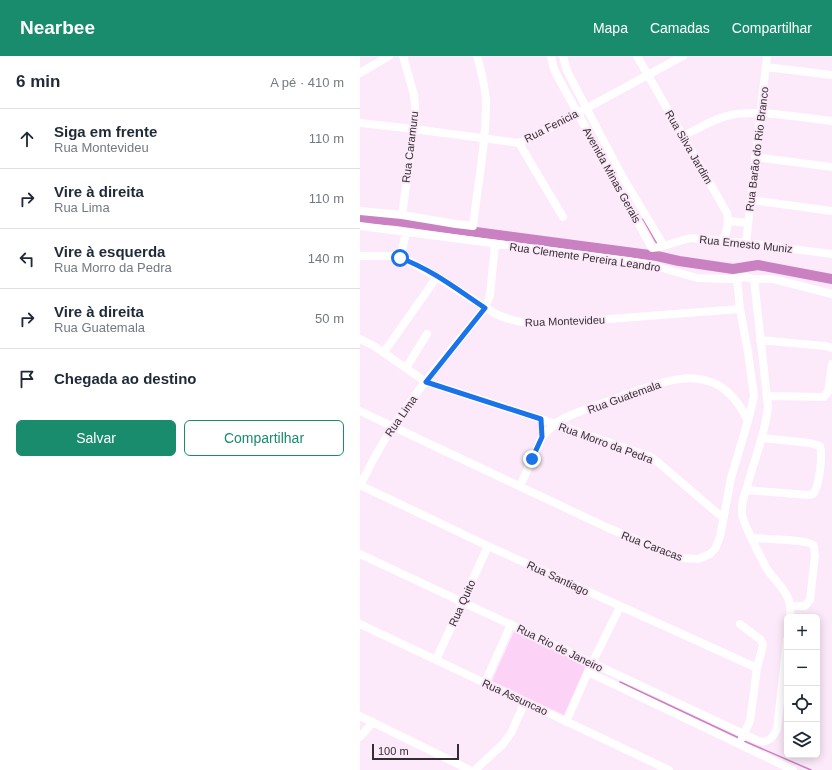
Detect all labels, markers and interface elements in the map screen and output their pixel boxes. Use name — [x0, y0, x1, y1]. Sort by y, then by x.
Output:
text: Nearbee — [20, 17, 95, 38]
text: Mapa — [593, 20, 628, 36]
text: Camadas — [650, 20, 710, 36]
text: Compartilhar — [732, 20, 812, 36]
text: 6 min — [16, 72, 60, 91]
text: A pé · 410 m — [270, 75, 344, 90]
street label: Rua Barão do Rio Branco — [743, 86, 771, 212]
street label: Rua Fenicia — [522, 107, 581, 145]
street label: Rua Silva Jardim — [663, 108, 715, 186]
street label: Rua Caramuru — [400, 110, 420, 184]
text: Siga em frente — [54, 123, 157, 140]
street label: Avenida Minas Gerais — [581, 125, 644, 225]
icon: ahead — [16, 128, 38, 150]
text: 110 m — [309, 131, 344, 146]
text: Rua Montevideu — [54, 140, 149, 155]
text: Vire à direita — [54, 183, 144, 200]
icon: right — [16, 188, 38, 210]
text: 110 m — [309, 191, 344, 206]
text: Rua Lima — [54, 200, 110, 215]
street label: Rua Ernesto Muniz — [699, 233, 793, 255]
street label: Rua Clemente Pereira Leandro — [509, 240, 661, 274]
text: Vire à esquerda — [54, 243, 165, 260]
icon: left — [16, 248, 38, 270]
route start — [391, 249, 409, 267]
text: 140 m — [308, 251, 344, 266]
text: Rua Morro da Pedra — [54, 260, 172, 275]
text: Vire à direita — [54, 303, 144, 320]
icon: right — [16, 308, 38, 330]
text: 50 m — [315, 311, 344, 326]
street label: Rua Montevideu — [525, 314, 605, 328]
text: Rua Guatemala — [54, 320, 145, 335]
icon: arrive — [16, 368, 38, 390]
text: Chegada ao destino — [54, 370, 197, 387]
street label: Rua Guatemala — [586, 378, 663, 416]
street label: Rua Lima — [383, 393, 420, 439]
button: Salvar — [16, 420, 176, 456]
button: Compartilhar — [184, 420, 344, 456]
street label: Rua Morro da Pedra — [557, 420, 656, 466]
route end — [523, 450, 541, 468]
street label: Rua Caracas — [620, 529, 685, 563]
street label: Rua Santiago — [525, 558, 591, 598]
street label: Rua Quito — [446, 578, 478, 628]
map controls — [784, 614, 820, 758]
button: + — [784, 614, 820, 650]
street label: Rua Rio de Janeiro — [515, 622, 605, 674]
button: − — [784, 650, 820, 686]
street label: Rua Assuncao — [480, 677, 550, 717]
button: locate — [784, 686, 820, 722]
button: layers — [784, 722, 820, 758]
scale bar — [372, 742, 459, 761]
text: 100 m — [378, 745, 409, 757]

